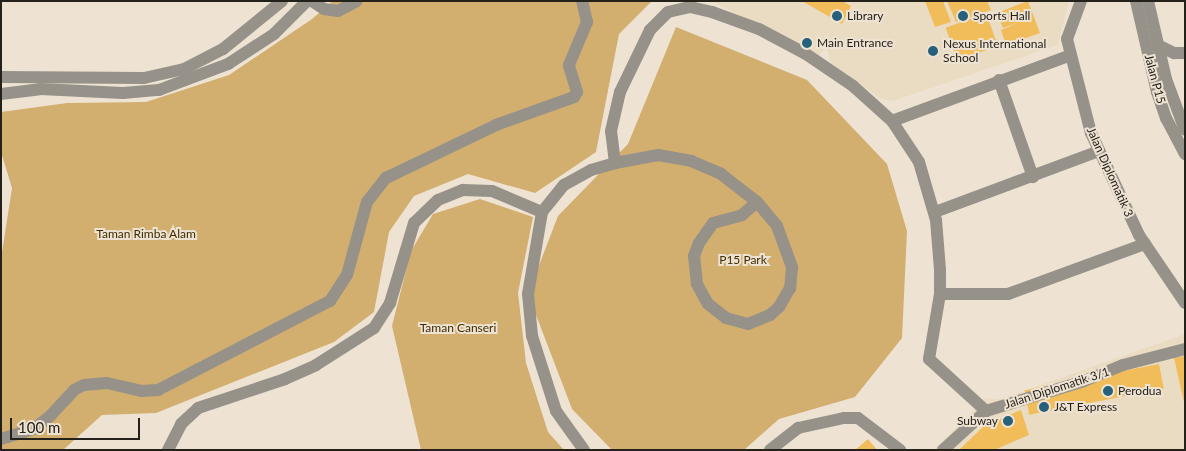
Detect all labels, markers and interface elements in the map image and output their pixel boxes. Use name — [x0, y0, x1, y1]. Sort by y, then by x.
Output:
place label: Library — [847, 9, 884, 23]
place label: Sports Hall — [973, 9, 1030, 23]
marker: Library — [831, 10, 843, 22]
marker: Sports Hall — [957, 10, 969, 22]
place label: Main Entrance — [817, 36, 893, 50]
marker: Main Entrance — [801, 37, 813, 49]
place label: Nexus International School — [943, 37, 1046, 65]
marker: Nexus International School — [927, 45, 939, 57]
street label: Jalan P15 — [1142, 53, 1168, 105]
street label: Jalan Diplomatik 3 — [1084, 125, 1136, 219]
park label: Taman Rimba Alam — [96, 227, 196, 241]
park label: P15 Park — [719, 253, 767, 267]
park label: Taman Canseri — [420, 321, 496, 335]
street label: Jalan Diplomatik 3/1 — [1003, 364, 1111, 412]
place label: Perodua — [1118, 384, 1162, 398]
marker: Perodua — [1102, 385, 1114, 397]
place label: J&T Express — [1054, 400, 1118, 414]
marker: J&T Express — [1038, 401, 1050, 413]
scale bar — [12, 408, 142, 440]
place label: Subway — [957, 414, 998, 428]
marker: Subway — [1002, 415, 1014, 427]
text: 100 m — [18, 418, 60, 436]

